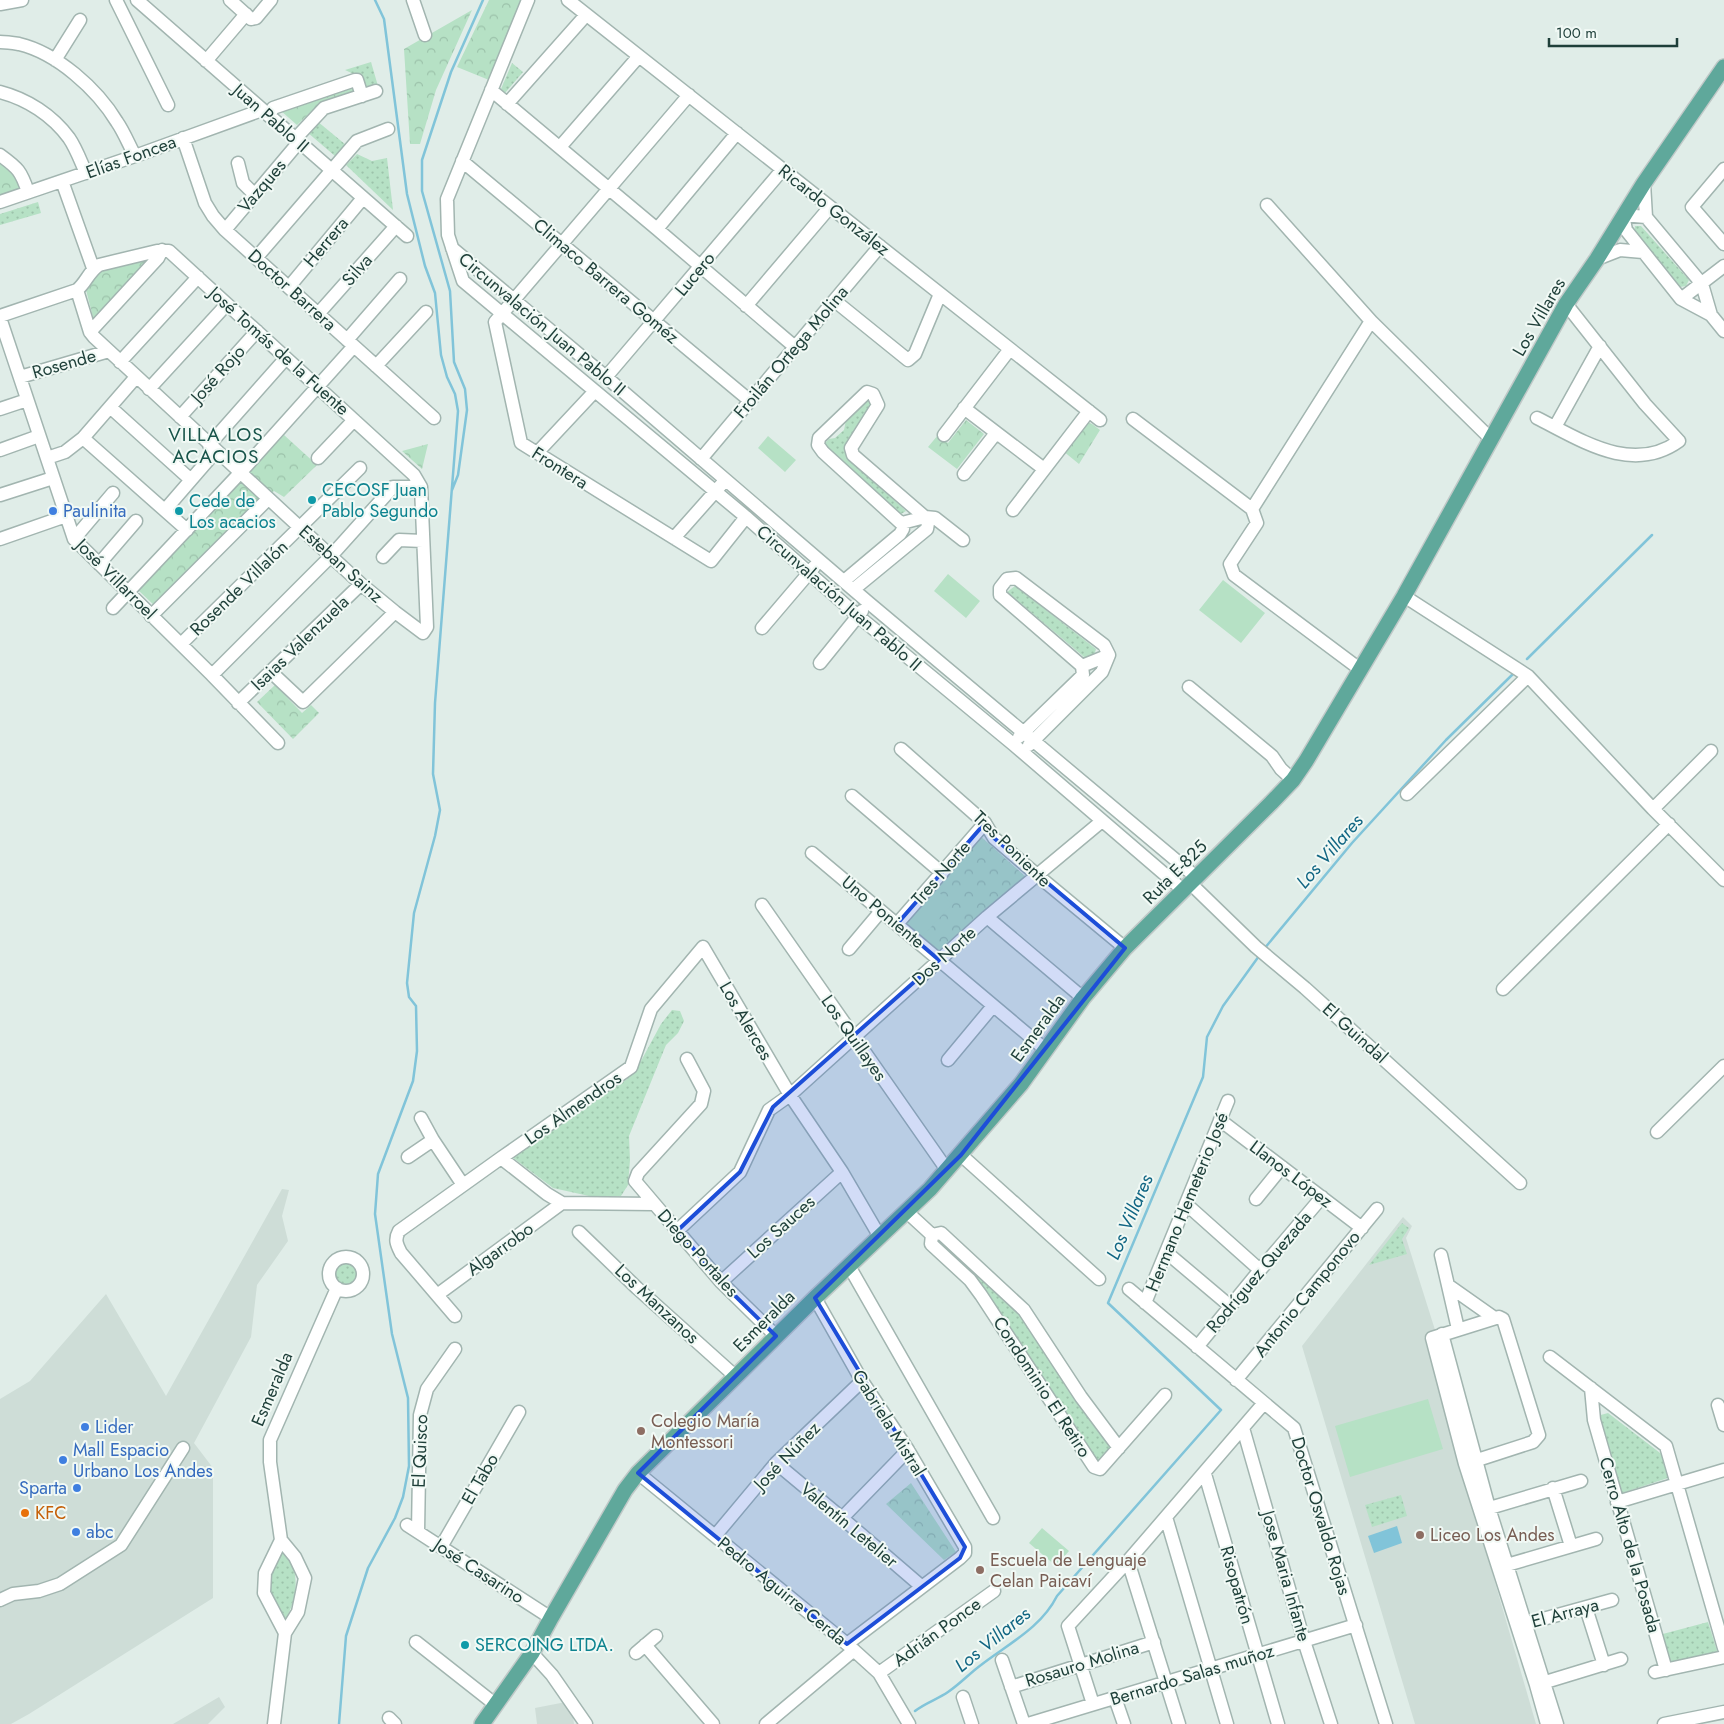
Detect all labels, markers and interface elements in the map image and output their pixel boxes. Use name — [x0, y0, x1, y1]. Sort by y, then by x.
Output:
scale bar — [1549, 15, 1676, 47]
text: 100 m — [1556, 22, 1597, 44]
street label: Juan Pablo II — [226, 76, 315, 159]
street label: Elías Foncea — [82, 129, 180, 185]
street label: Vazques — [232, 154, 292, 218]
street label: Ricardo González — [773, 158, 896, 262]
street label: Herrera — [297, 211, 355, 273]
street label: Climaco Barrera Goméz — [527, 212, 685, 350]
street label: Doctor Barrera — [242, 243, 342, 337]
street label: Circunvalación Juan Pablo II — [453, 246, 631, 402]
street label: Lucero — [669, 246, 721, 302]
street label: Silva — [336, 248, 378, 292]
street label: Los Villares — [1506, 273, 1572, 361]
street label: José Tomás de la Fuente — [201, 279, 355, 421]
street label: Froilán Ortega Molina — [728, 280, 854, 424]
street label: José Rojo — [183, 339, 251, 410]
street label: Rosende — [29, 342, 99, 386]
district label: VILLA LOS ACACIOS — [168, 421, 264, 470]
street label: Frontera — [527, 440, 593, 496]
place label: CECOSF Juan Pablo Segundo — [322, 477, 438, 524]
place label: Cede de Los acacios — [189, 488, 276, 535]
marker: CECOSF Juan Pablo Segundo — [306, 494, 318, 506]
place label: Paulinita — [63, 498, 126, 524]
marker: Paulinita — [47, 505, 59, 517]
marker: Cede de Los acacios — [173, 505, 185, 517]
street label: Esteban Sainz — [293, 519, 389, 609]
street label: Circunvalación Juan Pablo II — [751, 519, 927, 677]
street label: José Villarroel — [68, 531, 162, 625]
street label: Rosende Villalón — [184, 534, 294, 642]
street label: Isaias Valenzuela — [245, 589, 355, 697]
street label: Tres Poniente — [967, 805, 1057, 893]
water label: Los Villares — [1290, 808, 1370, 894]
street label: Ruta E-825 — [1137, 834, 1213, 910]
street label: Tres Norte — [905, 835, 977, 911]
street label: Uno Poniente — [836, 869, 930, 955]
street label: Dos Norte — [906, 920, 982, 992]
street label: Los Alerces — [713, 977, 779, 1065]
street label: Esmeralda — [1004, 989, 1072, 1067]
street label: Los Quillayes — [815, 990, 893, 1086]
street label: El Guindal — [1317, 997, 1393, 1069]
street label: Los Almendros — [519, 1065, 627, 1151]
street label: Hermano Hemeterio José — [1139, 1108, 1235, 1296]
street label: Llanos López — [1244, 1134, 1339, 1214]
water label: Los Villares — [1099, 1170, 1160, 1264]
street label: Los Sauces — [741, 1189, 821, 1265]
street label: Diego Portales — [651, 1203, 745, 1303]
street label: Rodríguez Quezada — [1200, 1205, 1318, 1339]
street label: Algarrobo — [461, 1216, 539, 1282]
street label: Antonio Camponovo — [1248, 1225, 1366, 1363]
street label: Los Manzanos — [609, 1258, 705, 1350]
street label: Esmeralda — [727, 1284, 801, 1358]
street label: Condominio El Retiro — [987, 1311, 1097, 1463]
street label: Esmeralda — [245, 1348, 299, 1430]
street label: Gabriela Mistral — [846, 1365, 932, 1481]
place label: Colegio María Montessori — [651, 1408, 760, 1455]
place label: Lider — [95, 1414, 134, 1440]
street label: El Quisco — [406, 1414, 434, 1488]
street label: José Núñez — [746, 1415, 827, 1497]
marker: Lider — [79, 1421, 91, 1433]
marker: Colegio María Montessori — [635, 1425, 647, 1437]
street label: Doctor Osvaldo Rojas — [1285, 1434, 1357, 1598]
place label: Mall Espacio Urbano Los Andes — [73, 1437, 213, 1484]
street label: El Tabo — [455, 1449, 505, 1509]
marker: Mall Espacio Urbano Los Andes — [57, 1454, 69, 1466]
street label: Cerro Alto de la Posada — [1592, 1454, 1668, 1636]
place label: Sparta — [19, 1475, 67, 1501]
street label: Valentín Letelier — [794, 1476, 904, 1574]
marker: Sparta — [71, 1482, 83, 1494]
place label: KFC — [35, 1500, 67, 1526]
street label: Jose Maria Infante — [1254, 1506, 1317, 1644]
marker: KFC — [19, 1507, 31, 1519]
place label: abc — [86, 1519, 114, 1545]
place label: Liceo Los Andes — [1430, 1522, 1555, 1548]
marker: abc — [70, 1526, 82, 1538]
marker: Liceo Los Andes — [1414, 1529, 1426, 1541]
street label: José Casarino — [427, 1531, 529, 1610]
street label: Pedro Aguirre Cerda — [712, 1531, 852, 1651]
street label: Risopatrón — [1213, 1543, 1261, 1627]
place label: Escuela de Lenguaje Celan Paicaví — [990, 1547, 1147, 1594]
marker: Escuela de Lenguaje Celan Paicaví — [974, 1564, 986, 1576]
street label: Adrián Ponce — [888, 1591, 986, 1673]
street label: El Arraya — [1528, 1592, 1602, 1634]
water label: Los Villares — [949, 1600, 1036, 1678]
place label: SERCOING LTDA. — [475, 1632, 614, 1658]
street label: Rosauro Molina — [1022, 1634, 1142, 1694]
street label: Bernardo Salas muñoz — [1107, 1638, 1278, 1712]
marker: SERCOING LTDA. — [459, 1639, 471, 1651]

